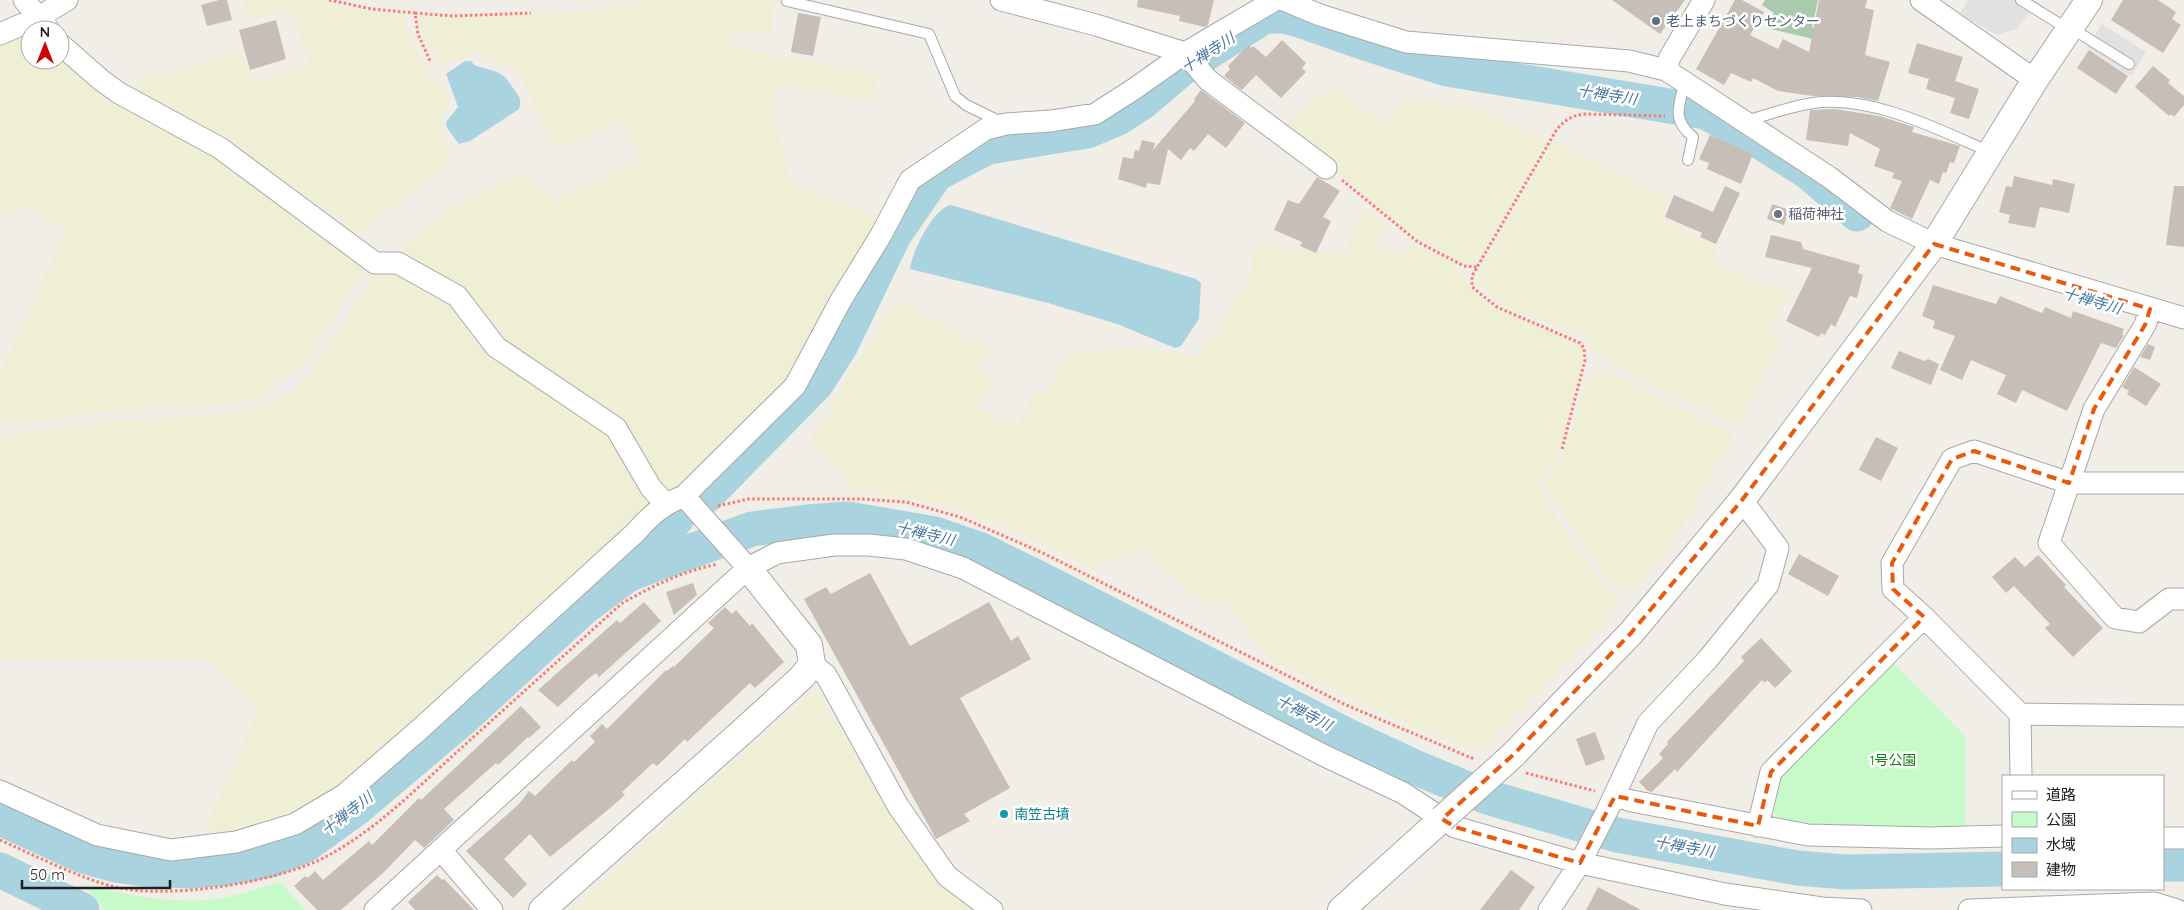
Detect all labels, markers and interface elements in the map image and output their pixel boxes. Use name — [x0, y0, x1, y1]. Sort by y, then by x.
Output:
place label: 老上まちづくりセンター — [1666, 12, 1820, 30]
marker: 老上まちづくりセンター — [1650, 15, 1662, 27]
north arrow — [20, 20, 70, 70]
text: N — [40, 23, 50, 41]
water label: 十禅寺川 — [1177, 27, 1240, 77]
water label: 十禅寺川 — [1576, 80, 1640, 109]
place label: 稲荷神社 — [1788, 205, 1844, 223]
marker: 稲荷神社 — [1772, 208, 1784, 220]
water label: 十禅寺川 — [2061, 283, 2126, 318]
water label: 十禅寺川 — [894, 518, 958, 550]
water label: 十禅寺川 — [1273, 690, 1337, 736]
park label: 1号公園 — [1869, 751, 1917, 769]
legend — [2002, 775, 2164, 890]
text: 道路 — [2046, 785, 2076, 804]
water label: 十禅寺川 — [317, 786, 378, 840]
place label: 南笠古墳 — [1014, 805, 1070, 823]
marker: 南笠古墳 — [998, 808, 1010, 820]
text: 公園 — [2046, 810, 2076, 829]
water label: 十禅寺川 — [1653, 832, 1717, 861]
text: 水域 — [2046, 835, 2076, 854]
scale bar — [22, 858, 170, 890]
text: 建物 — [2046, 860, 2076, 879]
text: 50 m — [30, 865, 65, 884]

